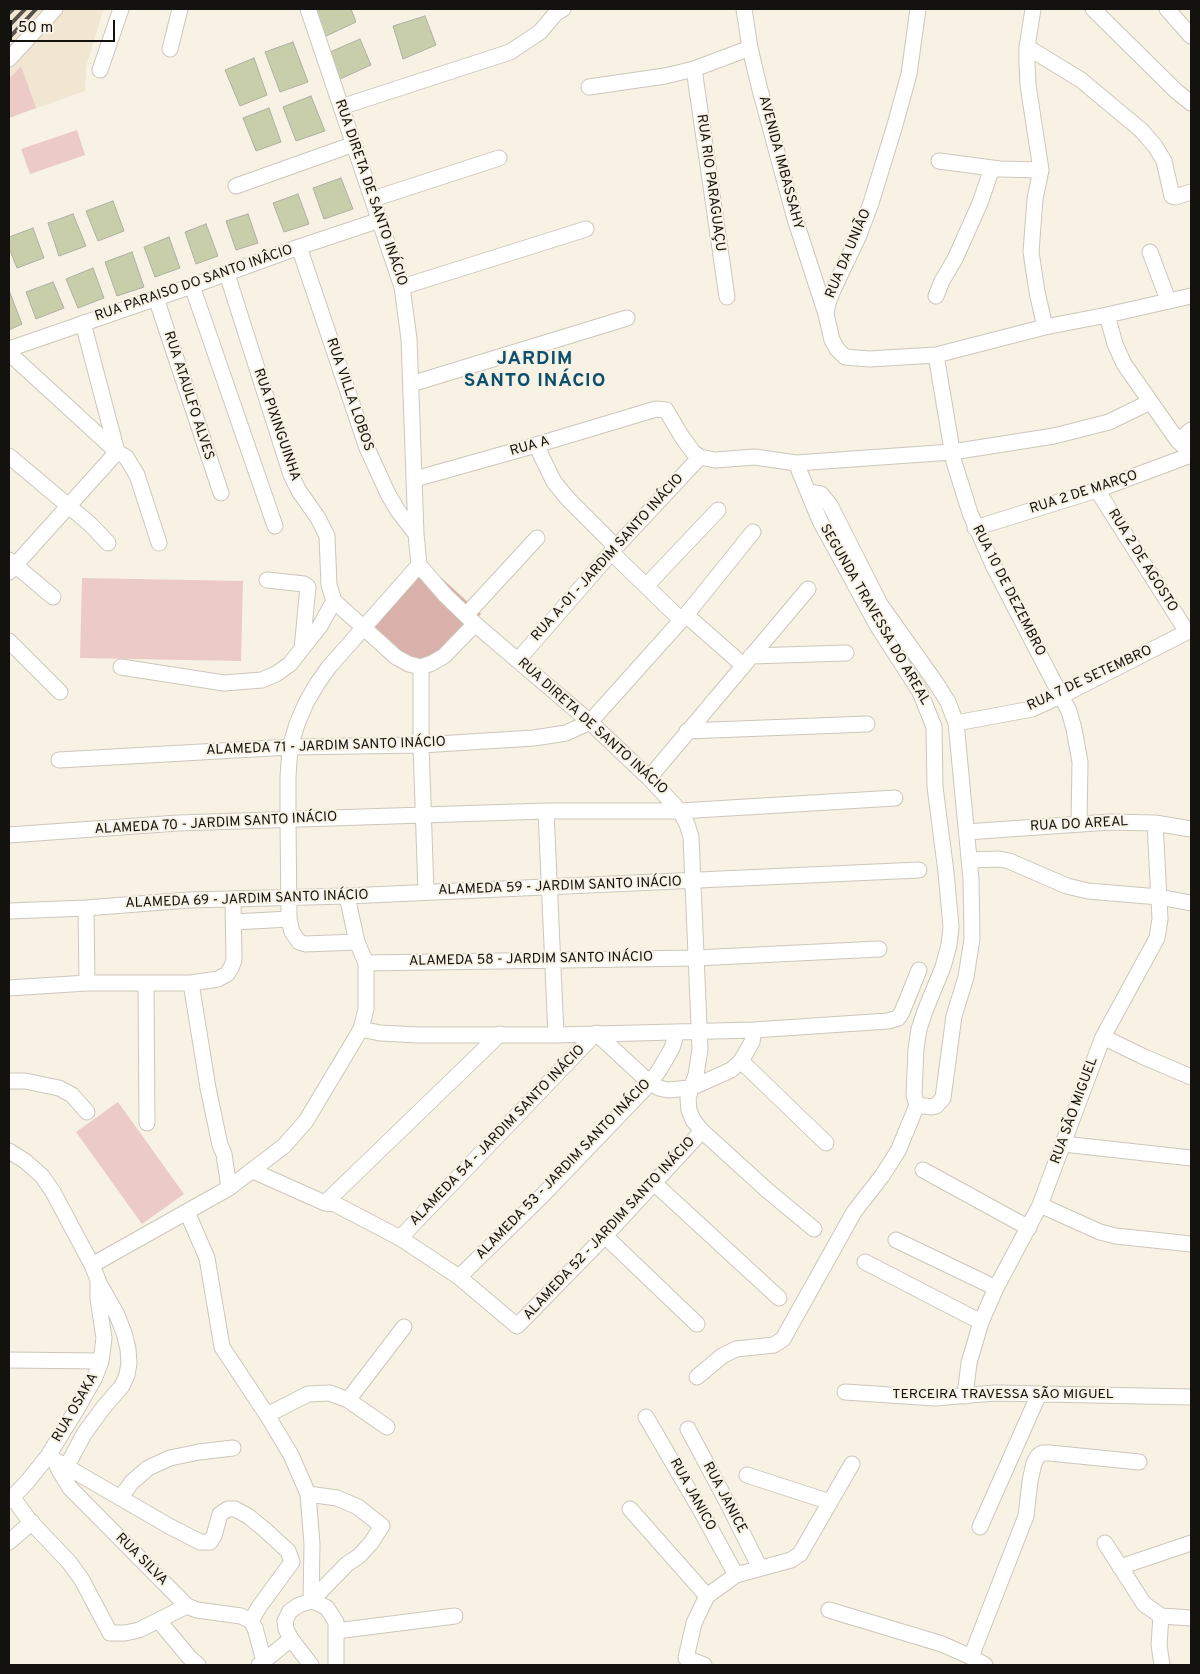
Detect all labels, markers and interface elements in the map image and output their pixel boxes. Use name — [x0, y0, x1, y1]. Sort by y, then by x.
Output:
scale bar — [12, 10, 118, 42]
text: 50 m — [18, 19, 53, 38]
street label: AVENIDA IMBASSAHY — [754, 94, 806, 232]
street label: RUA DIRETA DE SANTO INÁCIO — [330, 98, 410, 288]
street label: RUA RIO PARAGUAÇU — [692, 113, 728, 253]
street label: RUA DA UNIÃO — [823, 207, 875, 301]
street label: RUA PARAISO DO SANTO INÂCIO — [93, 242, 295, 326]
street label: RUA ATAULFO ALVES — [159, 329, 217, 463]
street label: RUA VILLA LOBOS — [322, 336, 376, 454]
district label: JARDIM SANTO INÁCIO — [462, 349, 608, 393]
street label: RUA PIXINGUINHA — [249, 367, 303, 483]
street label: RUA A — [508, 433, 552, 461]
street label: RUA 2 DE MARÇO — [1028, 468, 1140, 518]
street label: RUA A-01 - JARDIM SANTO INÁCIO — [528, 471, 688, 645]
street label: RUA 2 DE AGOSTO — [1103, 506, 1181, 616]
street label: SEGUNDA TRAVESSA DO AREAL — [815, 522, 933, 708]
street label: RUA 10 DE DEZEMBRO — [968, 523, 1048, 659]
street label: RUA 7 DE SETEMBRO — [1025, 643, 1155, 715]
street label: RUA DIRETA DE SANTO INÁCIO — [513, 655, 671, 799]
street label: ALAMEDA 71 - JARDIM SANTO INÁCIO — [206, 734, 446, 760]
street label: ALAMEDA 70 - JARDIM SANTO INÁCIO — [94, 809, 338, 839]
street label: RUA DO AREAL — [1030, 814, 1128, 836]
street label: ALAMEDA 59 - JARDIM SANTO INÁCIO — [438, 874, 682, 900]
street label: ALAMEDA 69 - JARDIM SANTO INÁCIO — [125, 887, 369, 913]
street label: ALAMEDA 58 - JARDIM SANTO INÁCIO — [409, 949, 653, 971]
street label: ALAMEDA 54 - JARDIM SANTO INÁCIO — [407, 1042, 589, 1230]
street label: RUA SÃO MIGUEL — [1048, 1055, 1102, 1167]
street label: ALAMEDA 53 - JARDIM SANTO INÁCIO — [473, 1076, 655, 1264]
street label: ALAMEDA 52 - JARDIM SANTO INÁCIO — [521, 1134, 699, 1324]
street label: RUA OSAKA — [49, 1370, 103, 1446]
street label: TERCEIRA TRAVESSA SÃO MIGUEL — [892, 1387, 1114, 1403]
street label: RUA JANICO — [665, 1456, 719, 1534]
street label: RUA JANICE — [698, 1459, 750, 1537]
street label: RUA SILVA — [111, 1530, 171, 1590]

